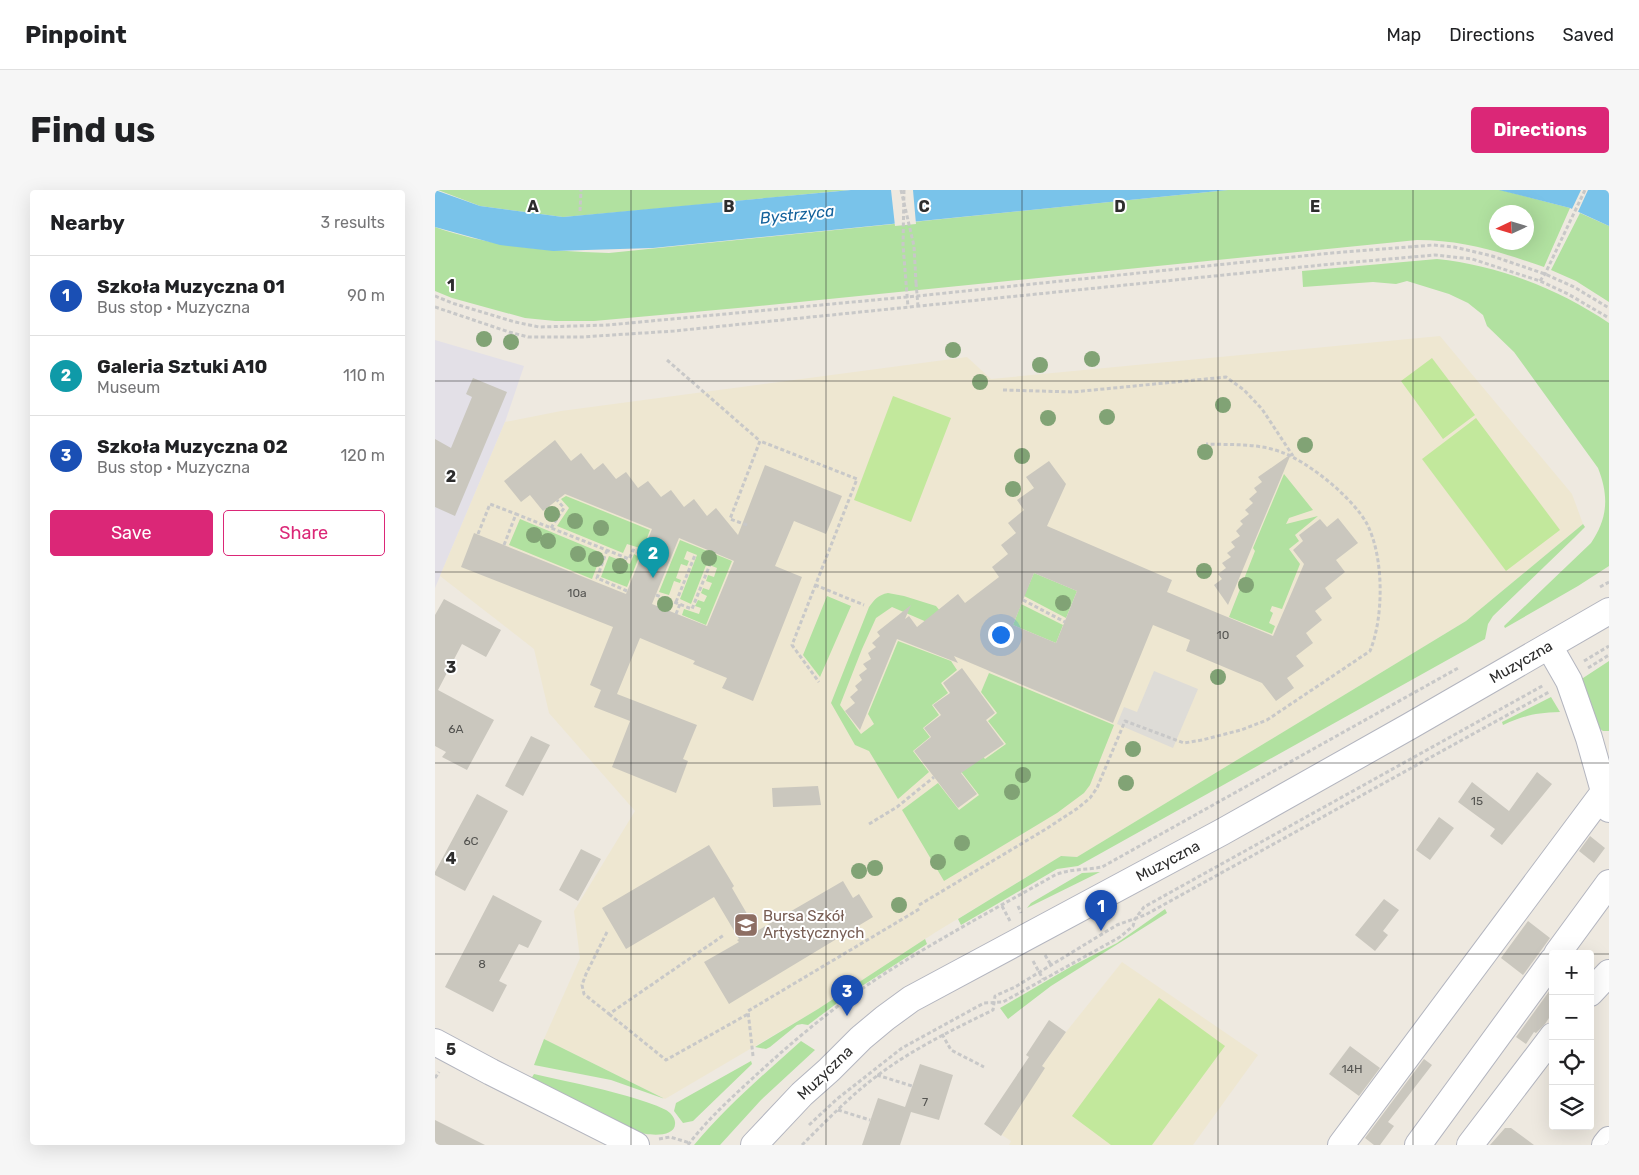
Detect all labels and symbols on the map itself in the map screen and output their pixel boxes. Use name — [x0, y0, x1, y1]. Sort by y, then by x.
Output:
text: A — [527, 197, 539, 216]
text: B — [723, 197, 735, 216]
text: C — [918, 197, 930, 216]
text: D — [1114, 197, 1126, 216]
text: E — [1310, 197, 1320, 216]
water label: Bystrzyca — [759, 201, 835, 228]
north arrow — [1489, 205, 1534, 250]
text: 1 — [447, 276, 455, 295]
text: 2 — [446, 467, 456, 486]
pin: 2 — [637, 537, 669, 578]
house number: 10a — [567, 586, 587, 600]
your location — [988, 622, 1014, 648]
house number: 10 — [1217, 628, 1229, 642]
street label: Muzyczna — [1486, 637, 1556, 687]
text: 3 — [446, 658, 456, 677]
house number: 6A — [448, 722, 464, 736]
house number: 15 — [1471, 794, 1483, 808]
house number: 6C — [463, 834, 479, 848]
street label: Muzyczna — [1133, 837, 1203, 885]
text: 4 — [446, 849, 457, 868]
pin: 1 — [1085, 890, 1117, 931]
place label: Bursa Szkół Artystycznych — [763, 907, 864, 942]
school or university icon: Bursa Szkół Artystycznych — [733, 912, 759, 938]
house number: 8 — [478, 957, 486, 971]
pin: 3 — [831, 975, 863, 1016]
text: 5 — [446, 1040, 456, 1059]
street label: Muzyczna — [794, 1042, 856, 1104]
house number: 14H — [1341, 1062, 1363, 1076]
house number: 7 — [922, 1095, 928, 1109]

